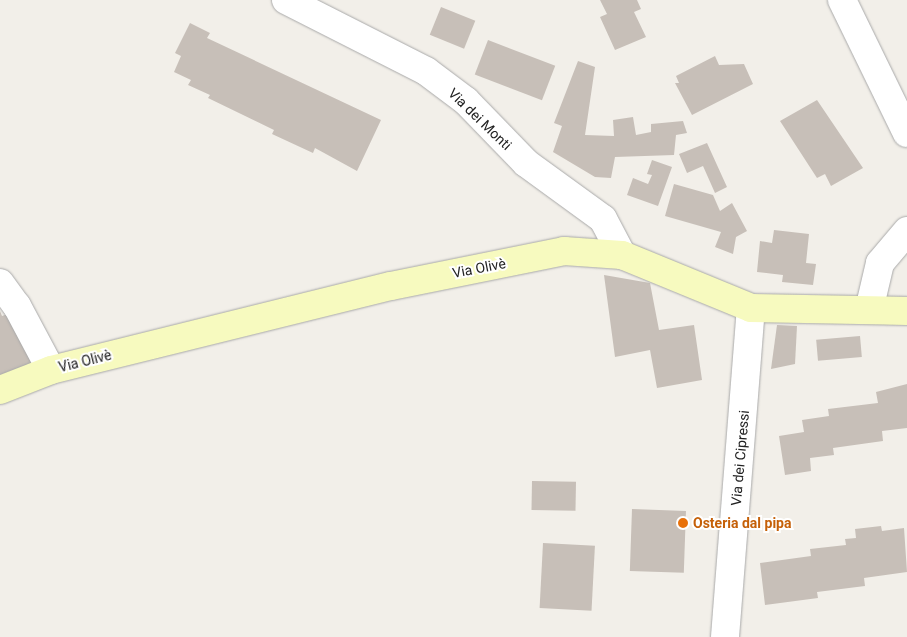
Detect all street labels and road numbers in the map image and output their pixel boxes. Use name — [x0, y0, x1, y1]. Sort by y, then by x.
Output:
street label: Via dei Monti — [445, 85, 515, 153]
street label: Via Olivè — [451, 255, 507, 281]
street label: Via Olivè — [57, 346, 113, 376]
street label: Via dei Cipressi — [727, 410, 753, 506]

